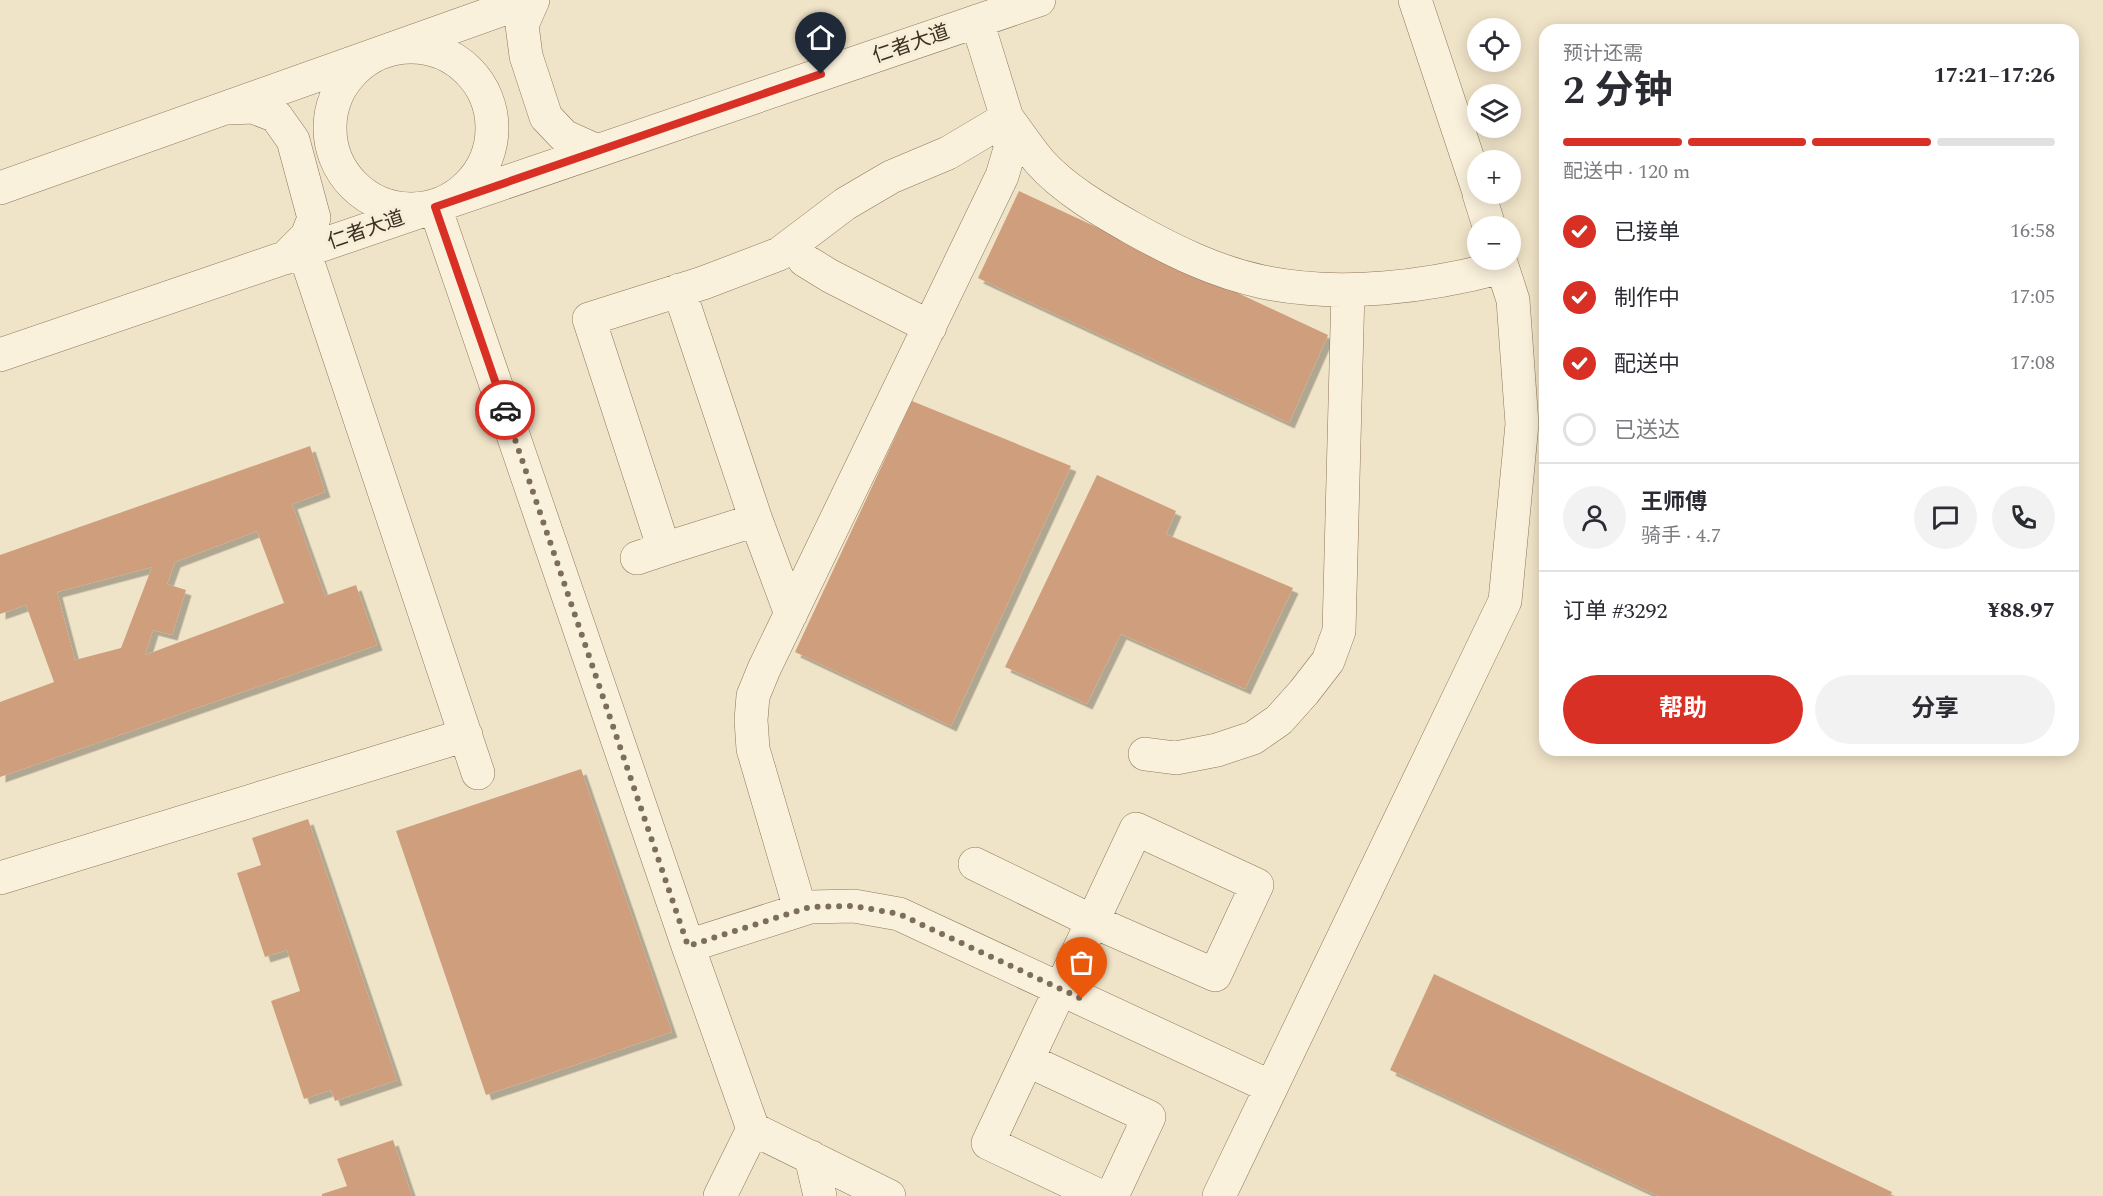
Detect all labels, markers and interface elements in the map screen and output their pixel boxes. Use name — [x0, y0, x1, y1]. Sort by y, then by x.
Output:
pin — [795, 12, 846, 74]
street label: 仁者大道 — [868, 17, 954, 71]
map controls — [1467, 18, 1521, 270]
button: locate — [1467, 18, 1521, 72]
icon: home — [804, 21, 837, 54]
text: 预计还需 — [1563, 39, 1643, 69]
text: 17:21–17:26 — [1933, 59, 2055, 92]
text: 2 分钟 — [1563, 62, 1673, 121]
button: layers — [1467, 84, 1521, 138]
button: + — [1467, 150, 1521, 204]
text: 配送中 · 120 m — [1563, 157, 1690, 187]
street label: 仁者大道 — [323, 203, 409, 257]
icon: check — [1563, 215, 1596, 248]
button: − — [1467, 216, 1521, 270]
text: 已接单 — [1614, 216, 1680, 249]
text: 16:58 — [2010, 216, 2055, 246]
icon: check — [1563, 281, 1596, 314]
text: 制作中 — [1614, 282, 1680, 315]
text: 17:05 — [2010, 282, 2055, 312]
icon: check — [1563, 347, 1596, 380]
text: 配送中 — [1614, 348, 1680, 381]
text: 17:08 — [2010, 348, 2055, 378]
courier — [475, 380, 535, 440]
icon: car — [489, 394, 522, 427]
text: 已送达 — [1614, 414, 1680, 447]
button: person — [1563, 486, 1626, 549]
text: 王师傅 — [1641, 486, 1707, 519]
button: chat — [1914, 486, 1977, 549]
button: phone — [1992, 486, 2055, 549]
text: 骑手 · 4.7 — [1641, 521, 1721, 551]
text: ¥88.97 — [1987, 594, 2055, 627]
text: 订单 #3292 — [1563, 595, 1668, 628]
button: 帮助 — [1563, 675, 1803, 744]
button: 分享 — [1815, 675, 2055, 744]
pin — [1056, 937, 1107, 999]
icon: bag — [1065, 946, 1098, 979]

